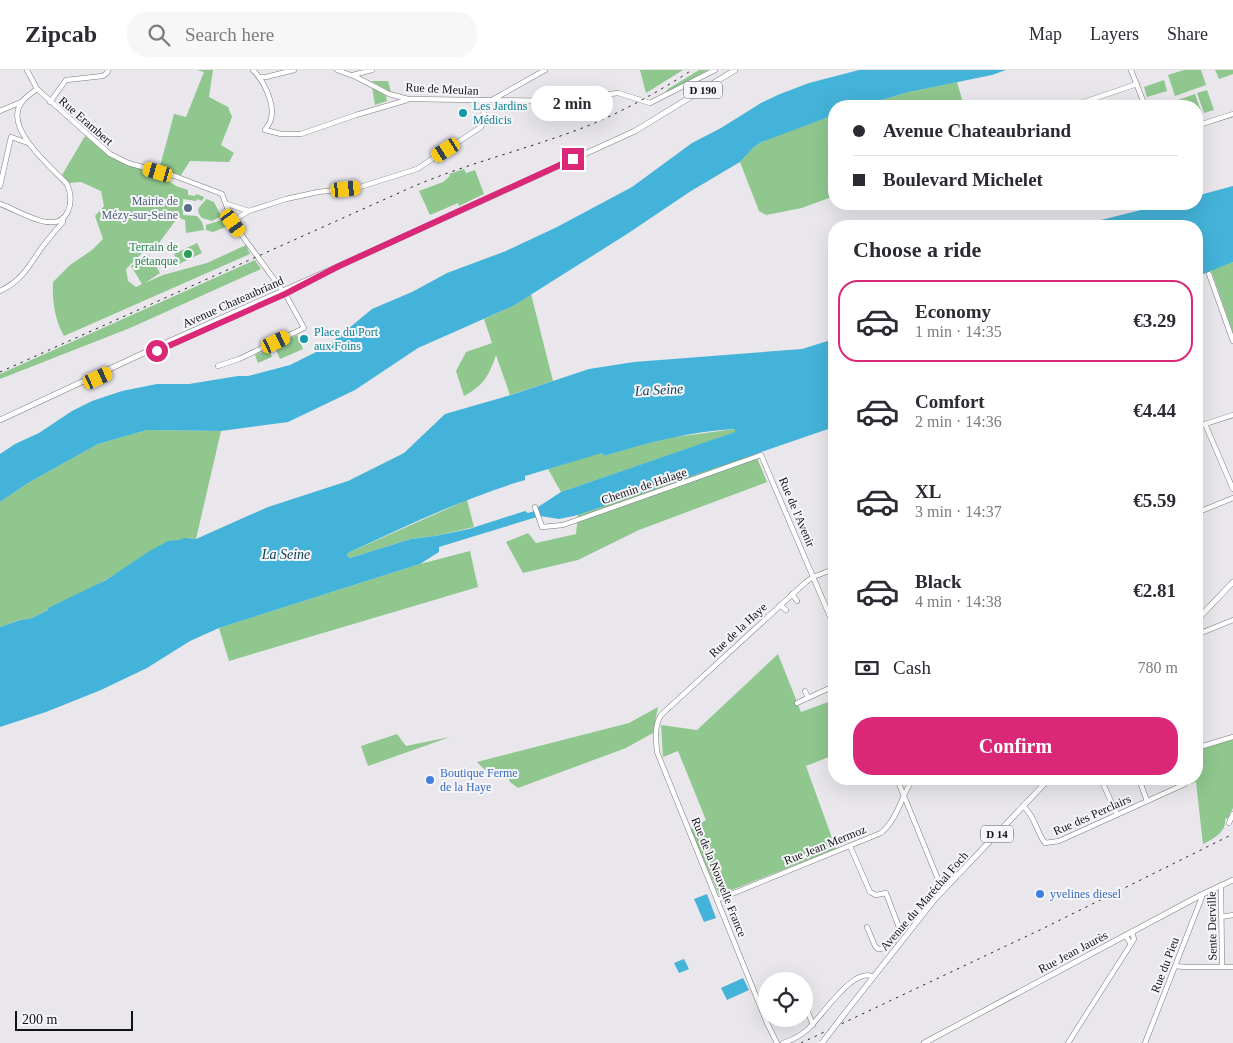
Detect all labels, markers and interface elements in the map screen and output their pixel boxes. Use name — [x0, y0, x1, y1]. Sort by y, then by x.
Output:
search box — [127, 12, 477, 57]
text: Zipcab — [25, 21, 97, 47]
icon: search — [145, 21, 173, 49]
text: Search here — [185, 24, 274, 45]
text: Map — [1029, 24, 1062, 44]
text: Layers — [1090, 24, 1139, 44]
text: Share — [1167, 24, 1208, 44]
street label: Rue de Meulan — [405, 80, 479, 98]
road number: D 190 — [684, 82, 722, 98]
callout: 2 min — [532, 87, 614, 122]
street label: Rue Erambert — [56, 94, 116, 149]
text: 2 min — [553, 95, 591, 112]
place label: Les Jardins Médicis — [473, 99, 528, 127]
marker: Les Jardins Médicis — [457, 107, 469, 119]
text: Avenue Chateaubriand — [883, 120, 1071, 141]
car — [429, 136, 462, 164]
route end — [562, 148, 584, 170]
car — [141, 161, 174, 183]
text: Boulevard Michelet — [883, 169, 1043, 190]
car — [330, 180, 361, 198]
place label: Mairie de Mézy-sur-Seine — [102, 194, 178, 222]
marker: Mairie de Mézy-sur-Seine — [182, 202, 194, 214]
car — [218, 206, 247, 240]
text: Choose a ride — [853, 237, 981, 262]
place label: Terrain de pétanque — [129, 240, 178, 268]
marker: Terrain de pétanque — [182, 248, 194, 260]
street label: Avenue Chateaubriand — [180, 273, 286, 331]
icon: car — [855, 299, 900, 344]
text: Economy — [915, 301, 991, 322]
text: €3.29 — [1133, 310, 1176, 331]
text: 1 min · 14:35 — [915, 323, 1002, 340]
place label: Place du Port aux Foins — [314, 325, 379, 353]
car — [259, 329, 292, 355]
marker: Place du Port aux Foins — [298, 333, 310, 345]
route start — [146, 340, 168, 362]
car — [81, 365, 114, 391]
water label: La Seine — [633, 381, 684, 399]
icon: car — [855, 389, 900, 434]
text: Comfort — [915, 391, 985, 412]
text: €4.44 — [1133, 400, 1176, 421]
text: 2 min · 14:36 — [915, 413, 1002, 430]
street label: Chemin de Halage — [599, 465, 689, 507]
street label: Rue de l'Avenir — [776, 475, 818, 549]
icon: car — [855, 479, 900, 524]
text: XL — [915, 481, 941, 502]
text: €5.59 — [1133, 490, 1176, 511]
text: 3 min · 14:37 — [915, 503, 1002, 520]
water label: La Seine — [261, 547, 310, 562]
icon: car — [855, 569, 900, 614]
text: Black — [915, 571, 961, 592]
text: €2.81 — [1133, 580, 1176, 601]
text: 4 min · 14:38 — [915, 593, 1002, 610]
street label: Rue de la Haye — [706, 600, 770, 660]
icon: cash — [853, 654, 881, 682]
text: Cash — [893, 657, 931, 678]
text: 780 m — [1138, 659, 1178, 676]
button: Confirm — [853, 717, 1178, 775]
place label: Boutique Ferme de la Haye — [440, 766, 518, 794]
marker: Boutique Ferme de la Haye — [424, 774, 436, 786]
street label: Rue des Perclairs — [1051, 792, 1133, 838]
street label: Rue de la Nouvelle France — [689, 815, 749, 939]
street label: Rue Jean Mermoz — [782, 822, 868, 868]
road number: D 14 — [981, 826, 1013, 842]
street label: Avenue du Maréchal Foch — [877, 849, 971, 953]
place label: yvelines diesel — [1050, 887, 1122, 901]
marker: yvelines diesel — [1034, 888, 1046, 900]
street label: Sente Derville — [1204, 891, 1220, 961]
street label: Rue Jean Jaurès — [1036, 928, 1110, 976]
street label: Rue du Pieu — [1148, 935, 1182, 995]
map controls — [758, 972, 813, 1027]
button: locate — [758, 972, 813, 1027]
scale bar — [15, 1008, 132, 1031]
text: 200 m — [22, 1012, 57, 1027]

